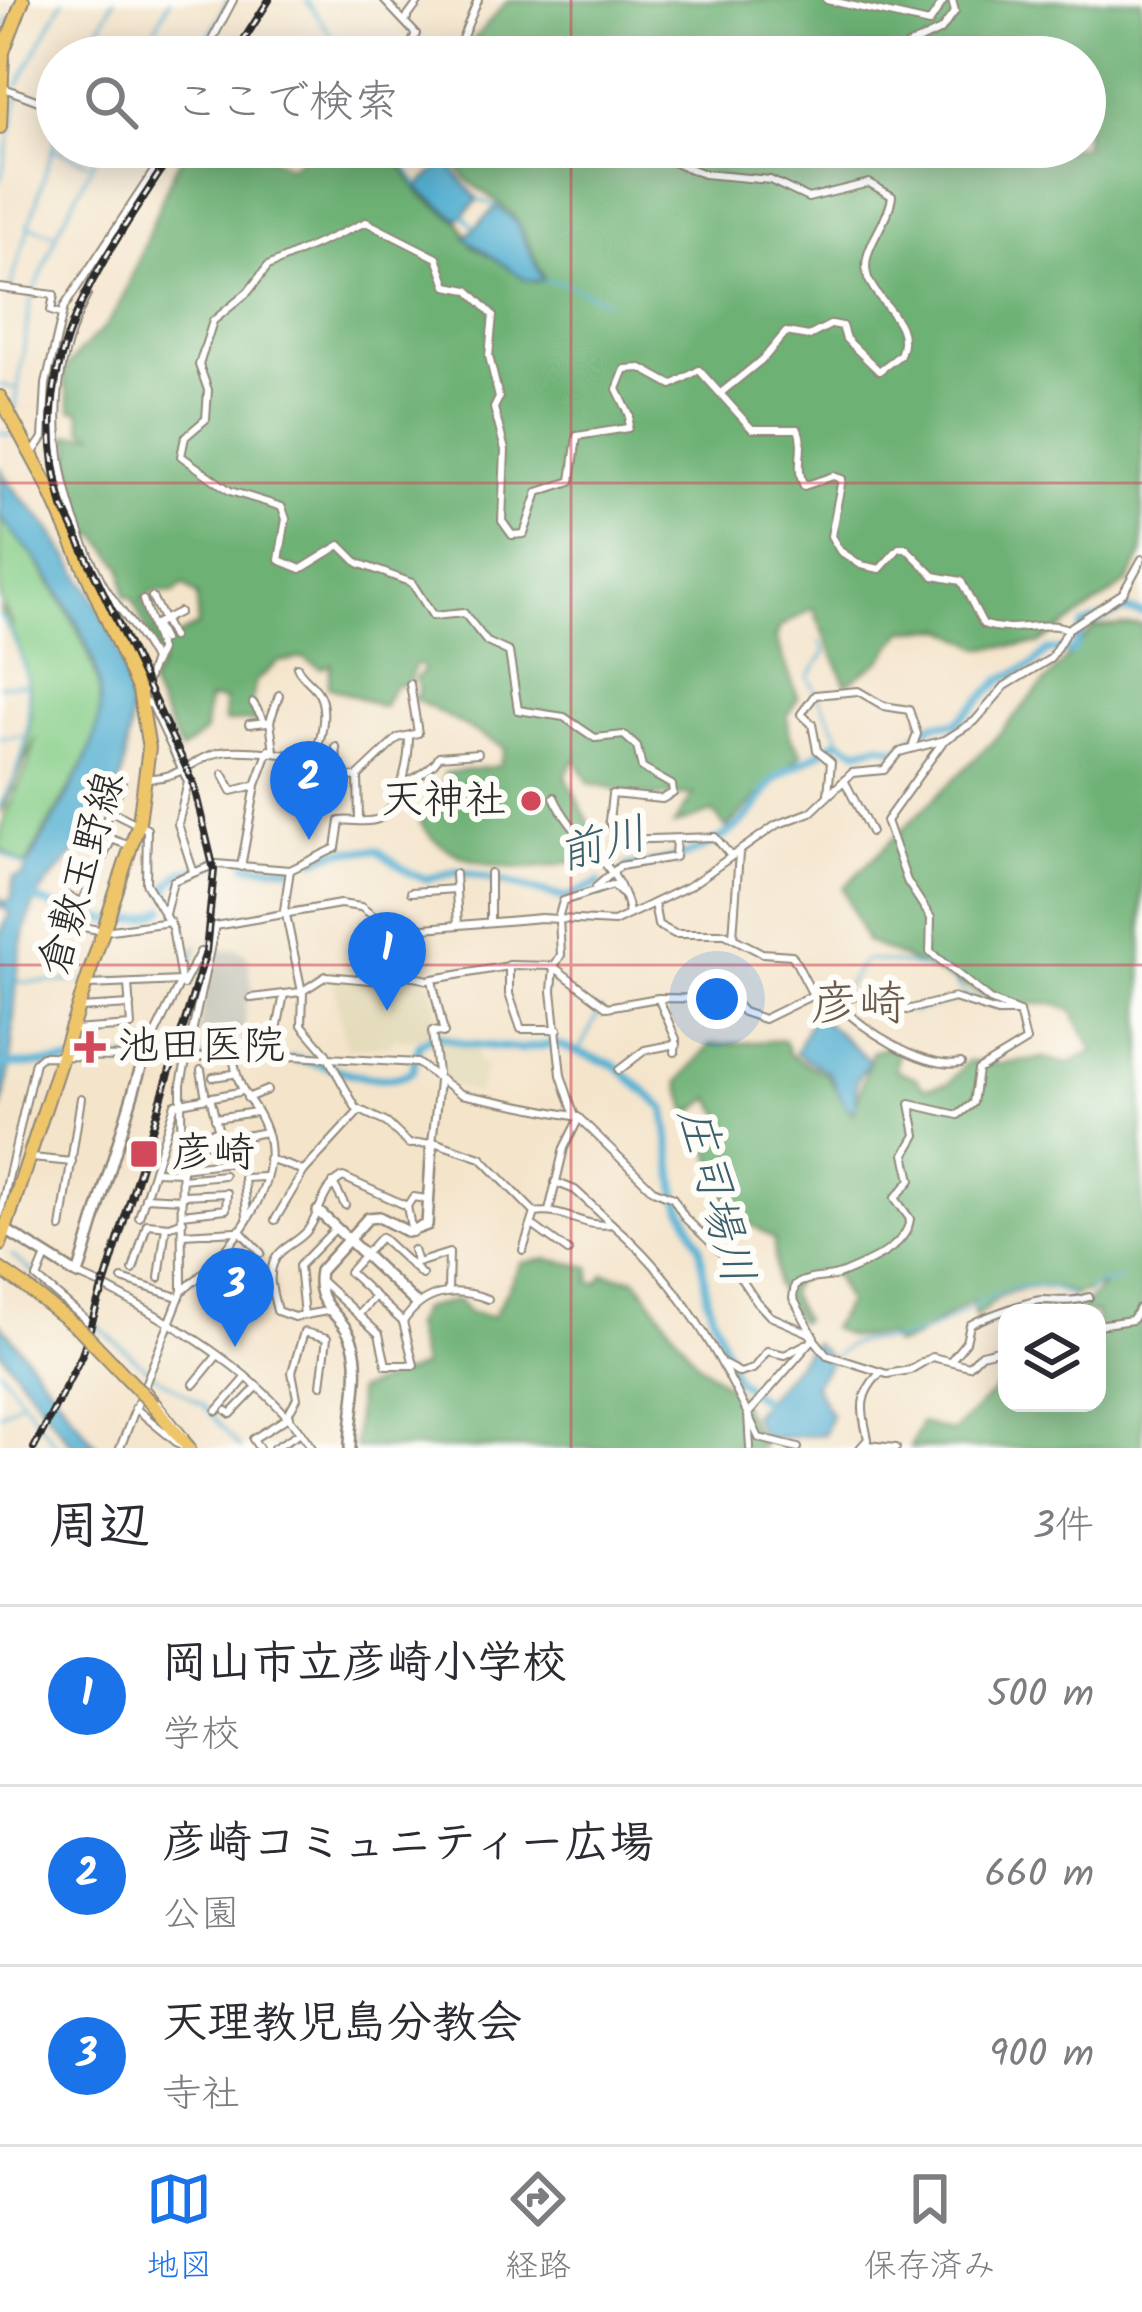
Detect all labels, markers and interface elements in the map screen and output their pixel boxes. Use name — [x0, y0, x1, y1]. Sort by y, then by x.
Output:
search box — [36, 36, 1106, 168]
text: ここで検索 — [174, 68, 399, 140]
icon: search — [78, 69, 144, 135]
pin: 2 — [270, 741, 348, 840]
street label: 倉敷玉野線 — [22, 764, 144, 984]
place label: 天神社 — [381, 768, 507, 835]
marker: 天神社 — [518, 788, 544, 814]
water label: 前川 — [550, 800, 656, 892]
pin: 1 — [348, 912, 426, 1011]
district label: 彦崎 — [810, 968, 906, 1044]
your location — [687, 969, 747, 1029]
place label: 池田医院 — [117, 1014, 285, 1081]
marker: 池田医院 — [74, 1031, 106, 1063]
water label: 庄司場川 — [656, 1100, 772, 1292]
place label: 彦崎 — [171, 1121, 255, 1188]
marker: 彦崎 — [128, 1138, 160, 1170]
pin: 3 — [196, 1248, 274, 1347]
map controls — [998, 1304, 1106, 1412]
button: layers — [998, 1304, 1106, 1412]
text: 周辺 — [48, 1488, 150, 1569]
text: 3件 — [1033, 1497, 1094, 1559]
text: 岡山市立彦崎小学校 — [162, 1629, 567, 1701]
text: 1 — [81, 1665, 93, 1727]
text: 500 m — [987, 1665, 1094, 1727]
text: 学校 — [162, 1705, 240, 1767]
text: 彦崎コミュニティー広場 — [162, 1809, 654, 1881]
text: 2 — [76, 1845, 98, 1907]
text: 660 m — [984, 1845, 1094, 1907]
text: 公園 — [162, 1885, 240, 1947]
text: 天理教児島分教会 — [162, 1989, 522, 2061]
text: 3 — [76, 2025, 98, 2087]
text: 900 m — [989, 2025, 1094, 2087]
text: 寺社 — [162, 2065, 240, 2127]
tab: 地図 — [146, 2166, 212, 2294]
tab: 経路 — [505, 2166, 571, 2294]
tab: 保存済み — [864, 2166, 996, 2294]

